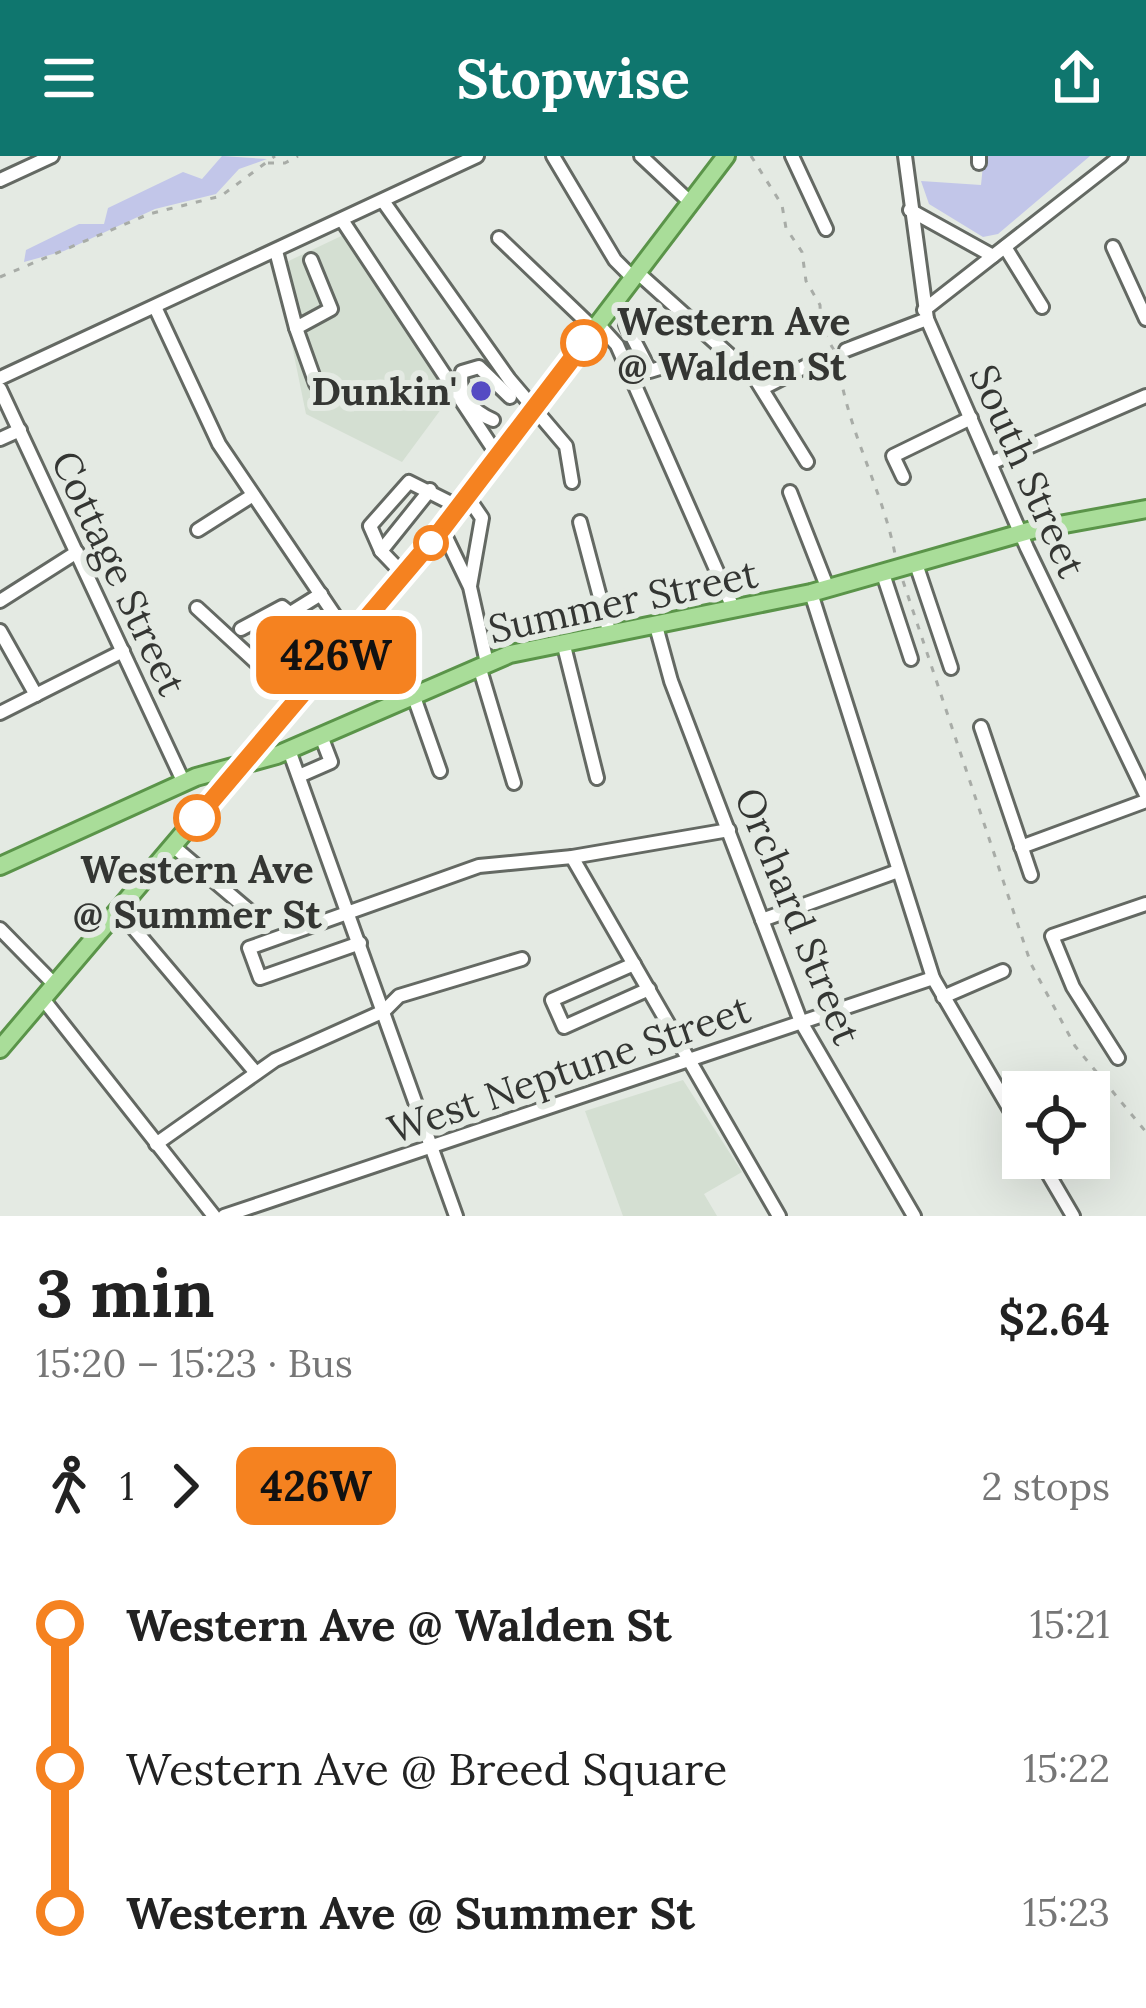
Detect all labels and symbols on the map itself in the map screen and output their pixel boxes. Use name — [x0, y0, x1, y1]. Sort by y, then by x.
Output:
place label: Western Ave @ Walden St — [617, 296, 850, 391]
marker: Western Ave @ Walden St — [562, 321, 606, 365]
street label: South Street — [959, 357, 1097, 585]
place label: Dunkin' — [311, 366, 457, 416]
marker: Dunkin' — [468, 378, 494, 404]
street label: Cottage Street — [41, 443, 197, 703]
unlabelled marker — [415, 527, 447, 559]
street label: Summer Street — [484, 548, 762, 654]
line badge: 426W — [252, 616, 420, 694]
street label: Orchard Street — [724, 780, 872, 1052]
marker: Western Ave @ Summer St — [175, 796, 219, 840]
place label: Western Ave @ Summer St — [72, 844, 322, 939]
street label: West Neptune Street — [381, 984, 757, 1154]

